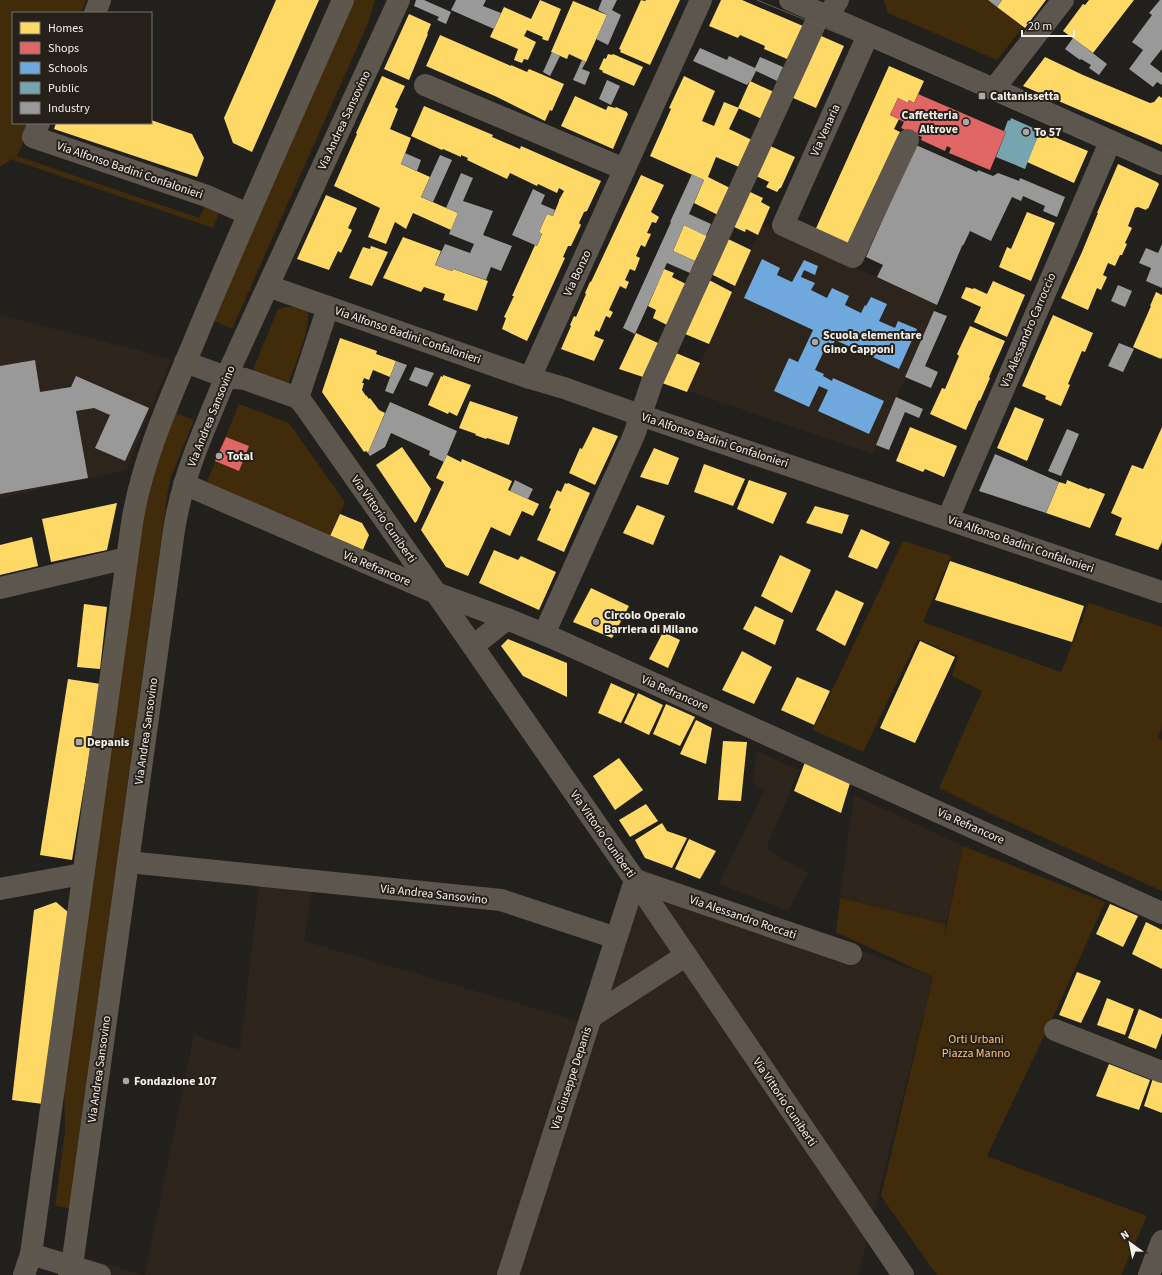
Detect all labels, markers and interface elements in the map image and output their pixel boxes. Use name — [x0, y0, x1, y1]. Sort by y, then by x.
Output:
legend — [12, 12, 152, 124]
scale bar — [1022, 12, 1074, 38]
text: 20 m — [1028, 18, 1052, 35]
text: Homes — [48, 20, 83, 37]
text: Shops — [48, 40, 79, 57]
text: Schools — [48, 60, 88, 77]
street label: Via Andrea Sansovino — [314, 68, 375, 173]
text: Public — [48, 80, 80, 97]
place label: Caltanissetta — [990, 88, 1059, 105]
marker: Caltanissetta — [977, 91, 987, 101]
text: Industry — [48, 100, 90, 117]
street label: Via Venaria — [806, 101, 844, 159]
place label: Caffetteria Altrove — [901, 107, 958, 138]
marker: Caffetteria Altrove — [961, 117, 971, 127]
place label: To 57 — [1034, 124, 1062, 141]
marker: To 57 — [1021, 127, 1031, 137]
street label: Via Alfonso Badini Confalonieri — [54, 137, 205, 204]
street label: Via Bonzo — [559, 247, 596, 299]
street label: Via Alessandro Carroccio — [997, 270, 1060, 390]
street label: Via Alfonso Badini Confalonieri — [332, 302, 483, 369]
place label: Scuola elementare Gino Capponi — [823, 327, 922, 358]
marker: Scuola elementare Gino Capponi — [810, 337, 820, 347]
street label: Via Andrea Sansovino — [183, 363, 240, 469]
street label: Via Alfonso Badini Confalonieri — [639, 409, 791, 472]
place label: Total — [227, 448, 254, 465]
marker: Total — [214, 451, 224, 461]
street label: Via Vittorio Cuniberti — [347, 472, 420, 567]
street label: Via Alfonso Badini Confalonieri — [945, 511, 1096, 578]
street label: Via Refrancore — [340, 547, 413, 590]
place label: Circolo Operaio Barriera di Milano — [604, 607, 698, 638]
marker: Circolo Operaio Barriera di Milano — [591, 617, 601, 627]
street label: Via Refrancore — [638, 671, 711, 716]
street label: Via Andrea Sansovino — [131, 677, 162, 786]
place label: Depanis — [87, 734, 129, 751]
marker: Depanis — [74, 737, 84, 747]
street label: Via Vittorio Cuniberti — [566, 787, 639, 882]
street label: Via Refrancore — [934, 804, 1007, 849]
street label: Via Andrea Sansovino — [379, 880, 488, 909]
street label: Via Alessandro Roccati — [687, 891, 799, 944]
street label: Via Andrea Sansovino — [84, 1015, 115, 1124]
street label: Via Giuseppe Depanis — [547, 1024, 596, 1132]
park label: Orti Urbani Piazza Manno — [942, 1031, 1010, 1062]
street label: Via Vittorio Cuniberti — [749, 1055, 821, 1150]
place label: Fondazione 107 — [134, 1073, 217, 1090]
marker: Fondazione 107 — [121, 1076, 131, 1086]
north arrow — [1110, 1223, 1150, 1263]
text: N — [1118, 1227, 1132, 1243]

